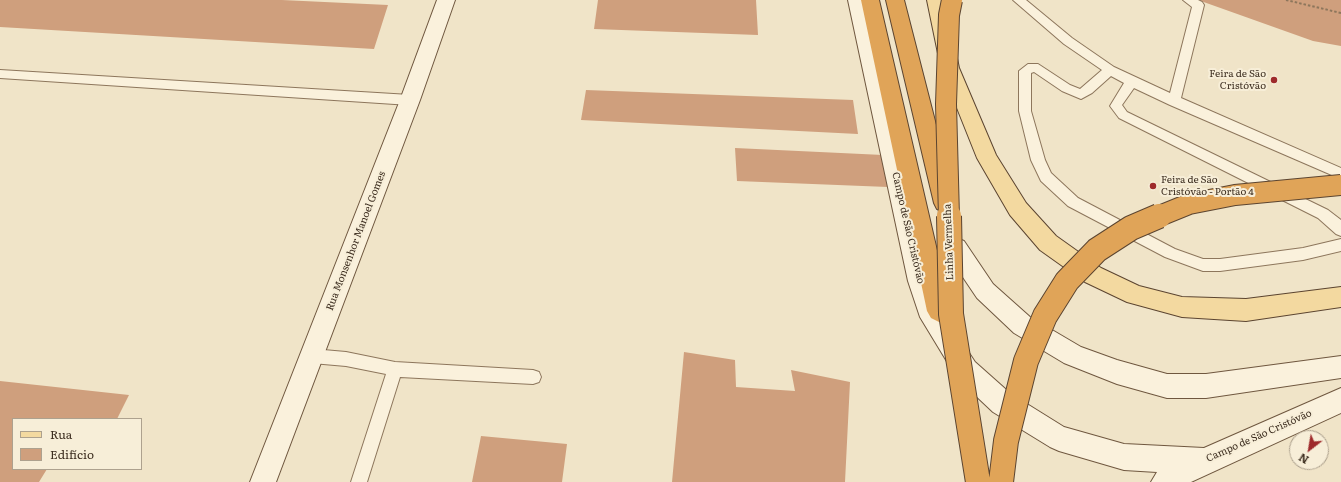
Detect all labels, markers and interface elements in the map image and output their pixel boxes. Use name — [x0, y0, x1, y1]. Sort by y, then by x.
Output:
place label: Feira de São Cristóvão — [1209, 68, 1266, 92]
marker: Feira de São Cristóvão — [1269, 75, 1279, 85]
street label: Rua Monsenhor Manoel Gomes — [324, 170, 388, 312]
street label: Campo de São Cristóvão — [889, 171, 927, 285]
place label: Feira de São Cristóvão - Portão 4 — [1161, 174, 1254, 198]
marker: Feira de São Cristóvão - Portão 4 — [1148, 181, 1158, 191]
street label: Linha Vermelha — [942, 204, 956, 280]
street label: Campo de São Cristóvão — [1204, 407, 1314, 465]
legend — [12, 418, 142, 470]
text: Rua — [50, 425, 72, 443]
north arrow — [1289, 430, 1329, 470]
text: Edifício — [50, 445, 94, 463]
text: N — [1295, 450, 1311, 469]

